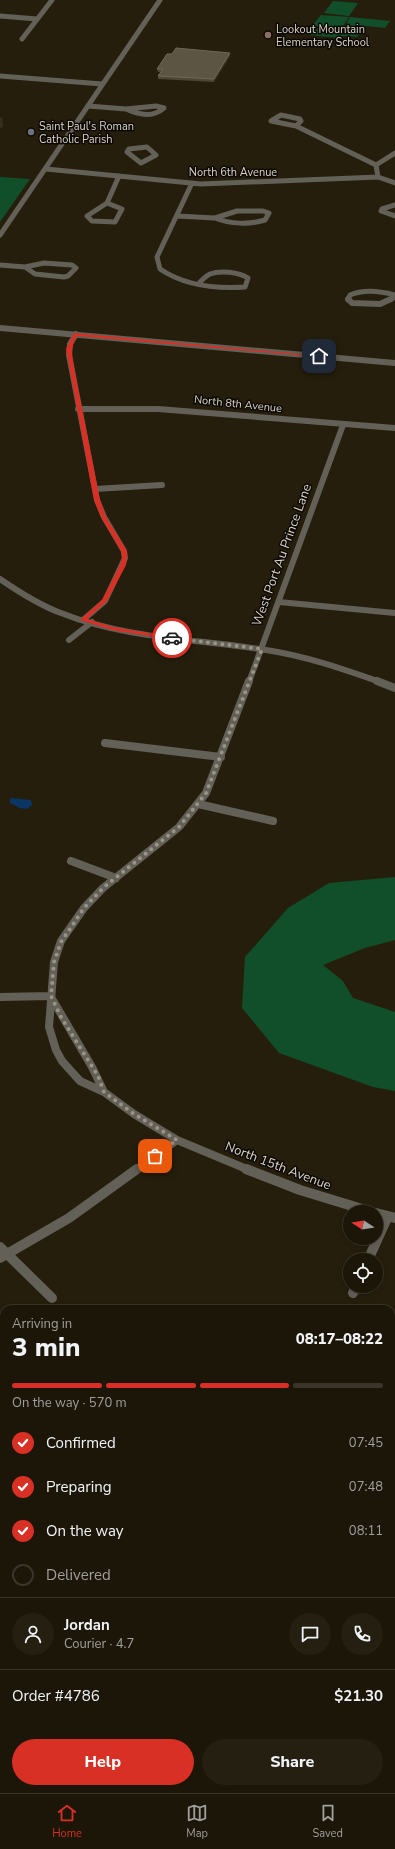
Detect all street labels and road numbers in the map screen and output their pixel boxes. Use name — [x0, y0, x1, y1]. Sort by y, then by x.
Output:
street label: North 6th Avenue — [189, 165, 277, 180]
street label: North 8th Avenue — [193, 392, 283, 416]
street label: West Port Au Prince Lane — [248, 481, 316, 629]
street label: North 15th Avenue — [222, 1137, 334, 1195]

